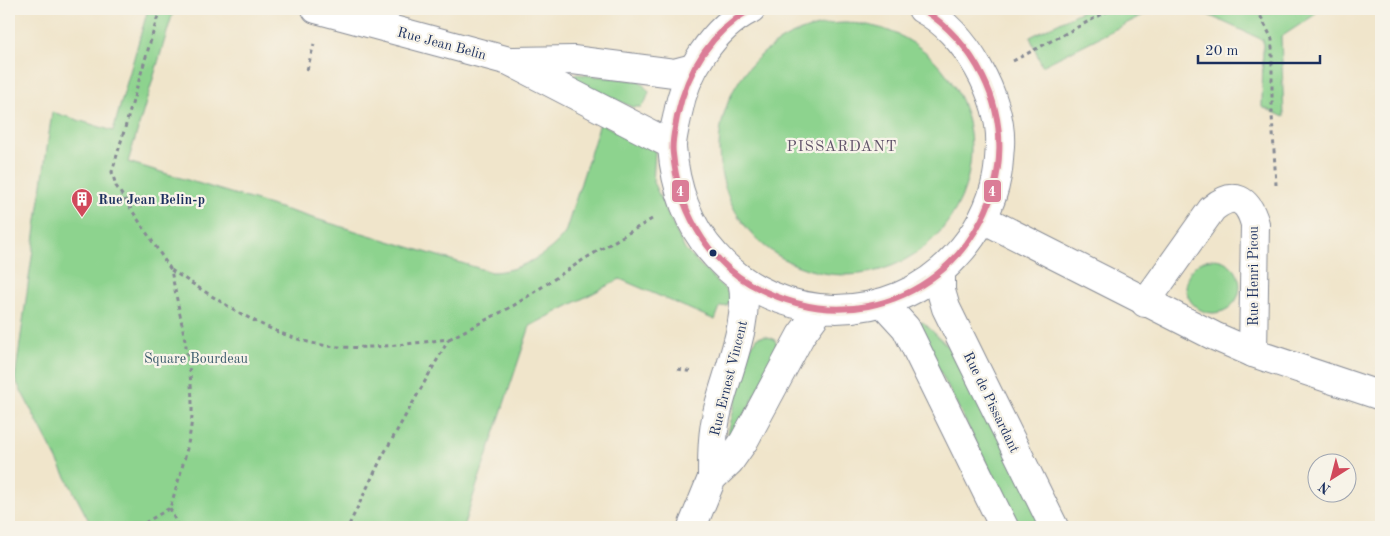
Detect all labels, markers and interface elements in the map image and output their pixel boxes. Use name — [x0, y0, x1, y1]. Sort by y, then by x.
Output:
street label: Rue Jean Belin — [396, 25, 488, 63]
scale bar — [1198, 32, 1320, 64]
text: 20 m — [1205, 44, 1239, 59]
district label: PISSARDANT — [786, 140, 898, 155]
line badge: 4 — [671, 179, 690, 203]
line badge: 4 — [983, 179, 1002, 203]
text: 4 — [676, 185, 684, 199]
text: 4 — [988, 185, 996, 199]
building icon: Rue Jean Belin-p — [70, 187, 94, 218]
place label: Rue Jean Belin-p — [98, 193, 205, 207]
street label: Rue Henri Picou — [1247, 225, 1261, 326]
unlabelled marker — [708, 248, 718, 258]
street label: Rue Ernest Vincent — [708, 319, 750, 438]
street label: Rue de Pissardant — [961, 350, 1022, 455]
park label: Square Bourdeau — [144, 352, 249, 366]
north arrow — [1308, 454, 1358, 504]
text: N — [1316, 479, 1333, 497]

